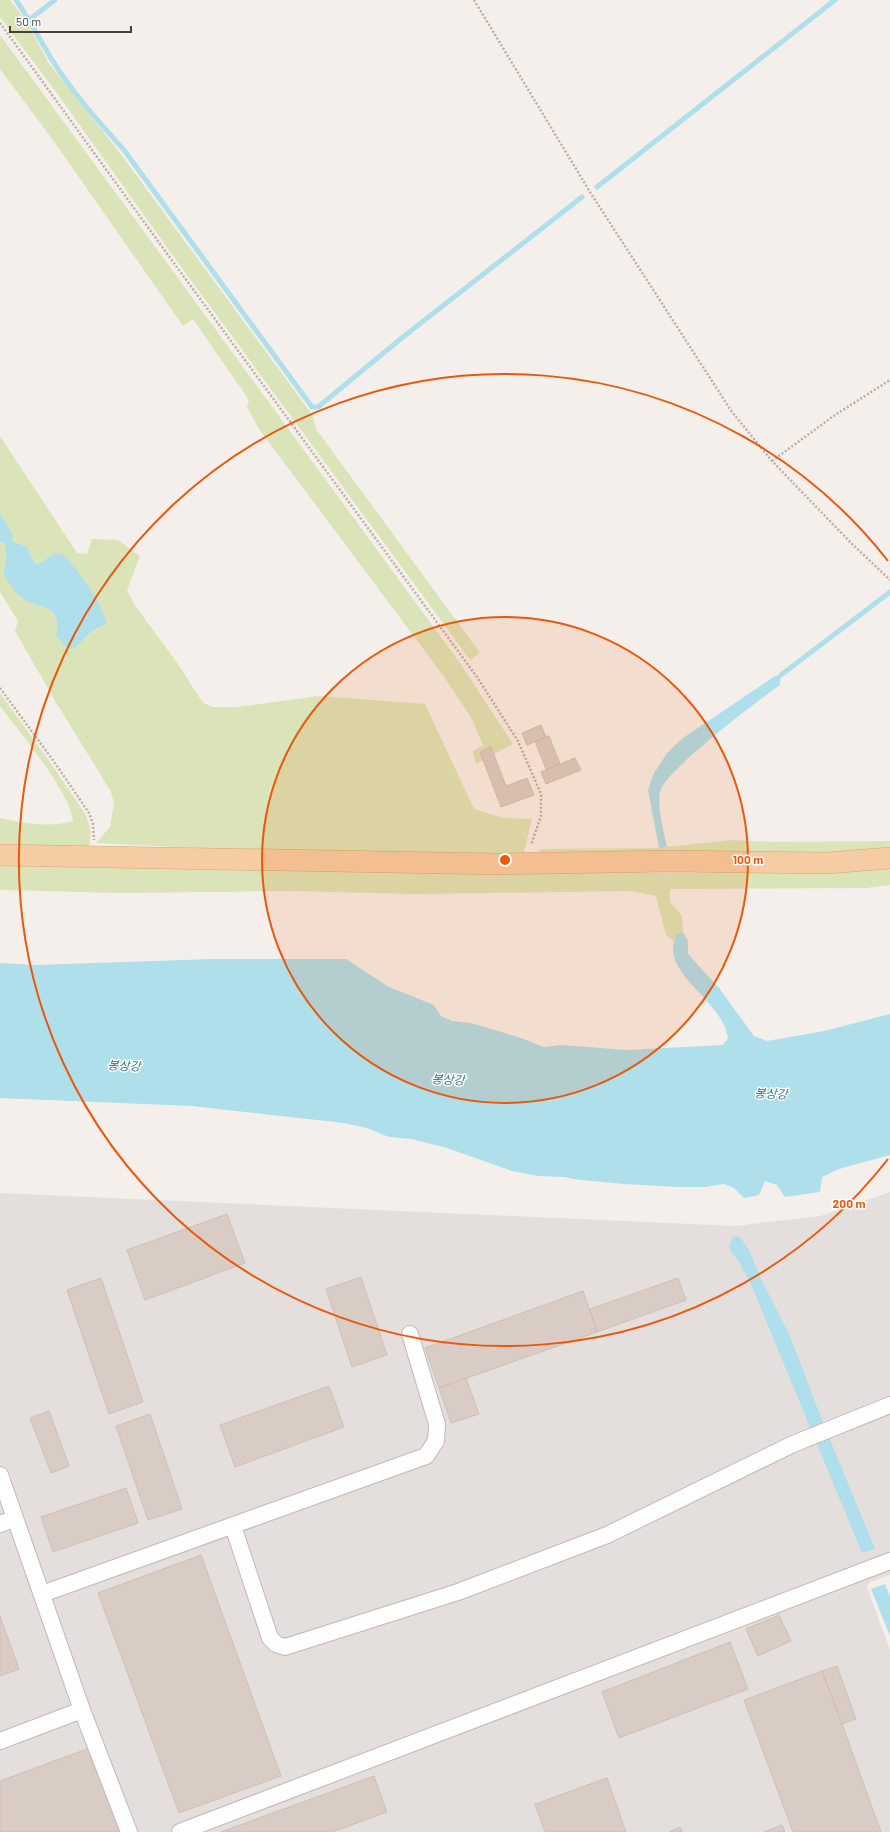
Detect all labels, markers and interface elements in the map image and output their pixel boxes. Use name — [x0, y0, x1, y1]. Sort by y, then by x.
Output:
scale bar — [10, 8, 131, 34]
text: 50 m — [16, 14, 41, 28]
text: 100 m — [733, 852, 763, 866]
centre of rings — [498, 853, 512, 867]
water label: 봉상강 — [107, 1057, 143, 1073]
water label: 봉상강 — [431, 1071, 467, 1087]
water label: 봉상강 — [754, 1085, 790, 1101]
text: 200 m — [833, 1196, 865, 1210]

